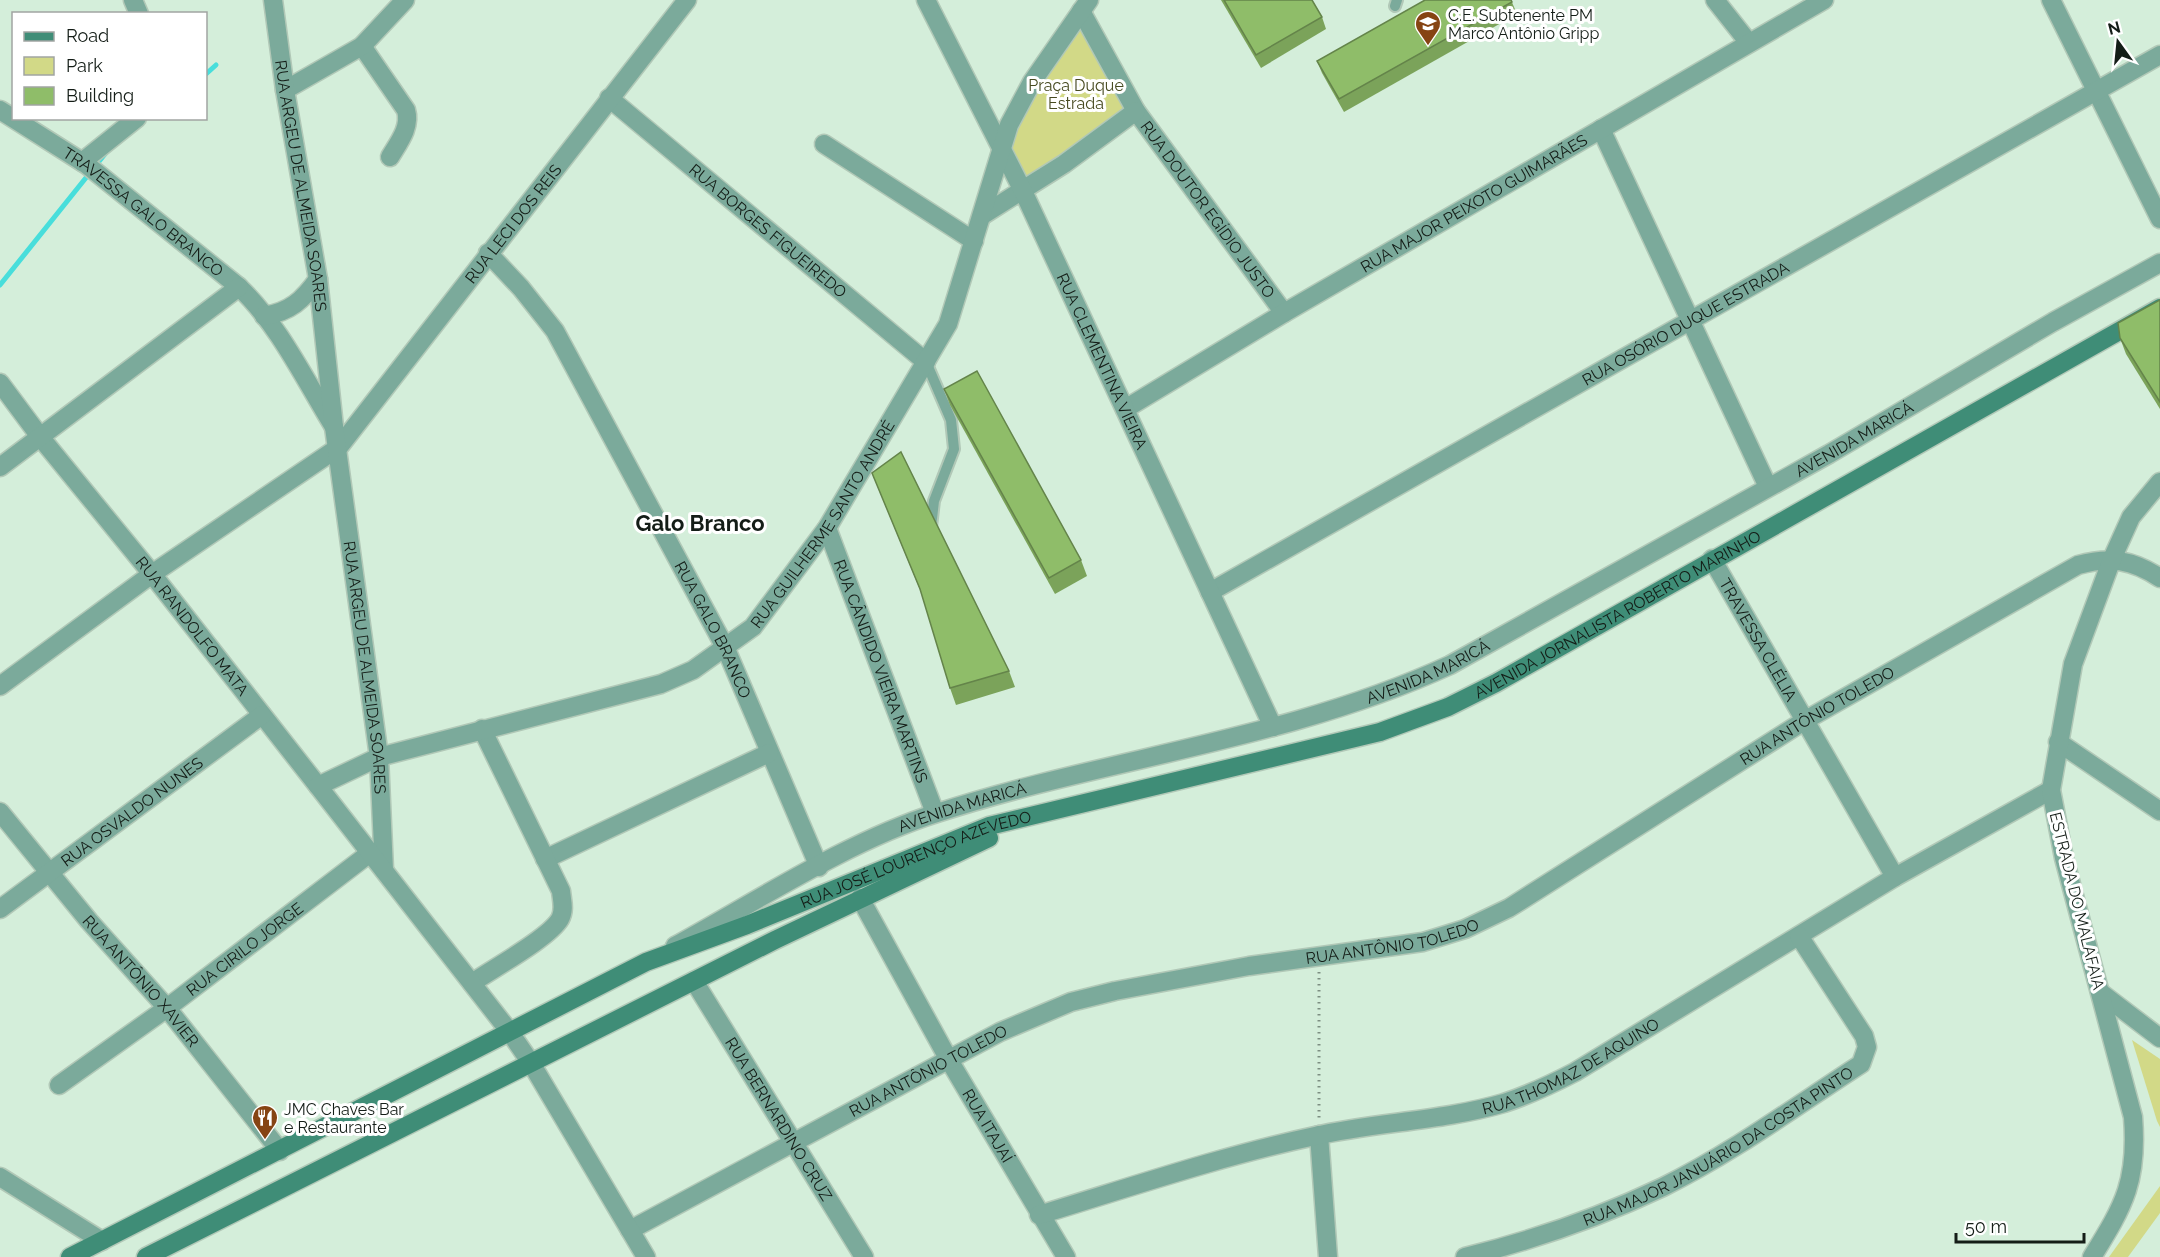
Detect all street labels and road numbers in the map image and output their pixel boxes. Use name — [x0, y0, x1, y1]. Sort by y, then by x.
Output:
street label: RUA ARGEU DE ALMEIDA SOARES — [272, 59, 331, 313]
street label: RUA DOUTOR EGÍDIO JUSTO — [1137, 117, 1279, 302]
street label: RUA MAJOR PEIXOTO GUIMARÃES — [1357, 130, 1591, 276]
street label: TRAVESSA GALO BRANCO — [60, 143, 227, 280]
street label: RUA BORGES FIGUEIREDO — [686, 159, 851, 301]
street label: RUA LECI DOS REIS — [461, 160, 565, 287]
street label: RUA OSÓRIO DUQUE ESTRADA — [1579, 257, 1792, 389]
street label: RUA CLEMENTINA VIEIRA — [1053, 270, 1152, 453]
street label: AVENIDA MARICÁ — [1792, 396, 1917, 481]
street label: RUA GUILHERME SANTO ANDRÉ — [746, 416, 898, 631]
street label: AVENIDA JORNALISTA ROBERTO MARINHO — [1471, 526, 1764, 702]
street label: RUA ARGEU DE ALMEIDA SOARES — [340, 540, 390, 795]
street label: RUA RANDOLFO MATA — [132, 553, 253, 699]
street label: RUA CÂNDIDO VIEIRA MARTINS — [830, 557, 932, 786]
street label: RUA GALO BRANCO — [671, 558, 755, 701]
street label: TRAVESSA CLÉLIA — [1716, 575, 1801, 704]
street label: AVENIDA MARICÁ — [1364, 635, 1493, 707]
street label: RUA ANTÔNIO TOLEDO — [1736, 662, 1898, 769]
street label: RUA OSVALDO NUNES — [57, 752, 207, 870]
street label: AVENIDA MARICÁ — [895, 777, 1028, 836]
street label: RUA JOSÉ LOURENÇO AZEVEDO — [797, 807, 1033, 912]
street label: ESTRADA DO MALAFAIA — [2046, 810, 2108, 992]
street label: RUA CIRILO JORGE — [182, 898, 307, 1000]
street label: RUA ANTÔNIO XAVIER — [79, 911, 203, 1050]
street label: RUA ANTÔNIO TOLEDO — [1304, 914, 1482, 968]
street label: RUA THOMAZ DE AQUINO — [1480, 1014, 1662, 1118]
street label: RUA ANTÔNIO TOLEDO — [846, 1021, 1010, 1121]
street label: RUA BERNARDINO CRUZ — [721, 1034, 836, 1204]
street label: RUA MAJOR JANUÁRIO DA COSTA PINTO — [1580, 1062, 1856, 1230]
street label: RUA ITAJAÍ — [959, 1085, 1018, 1166]

